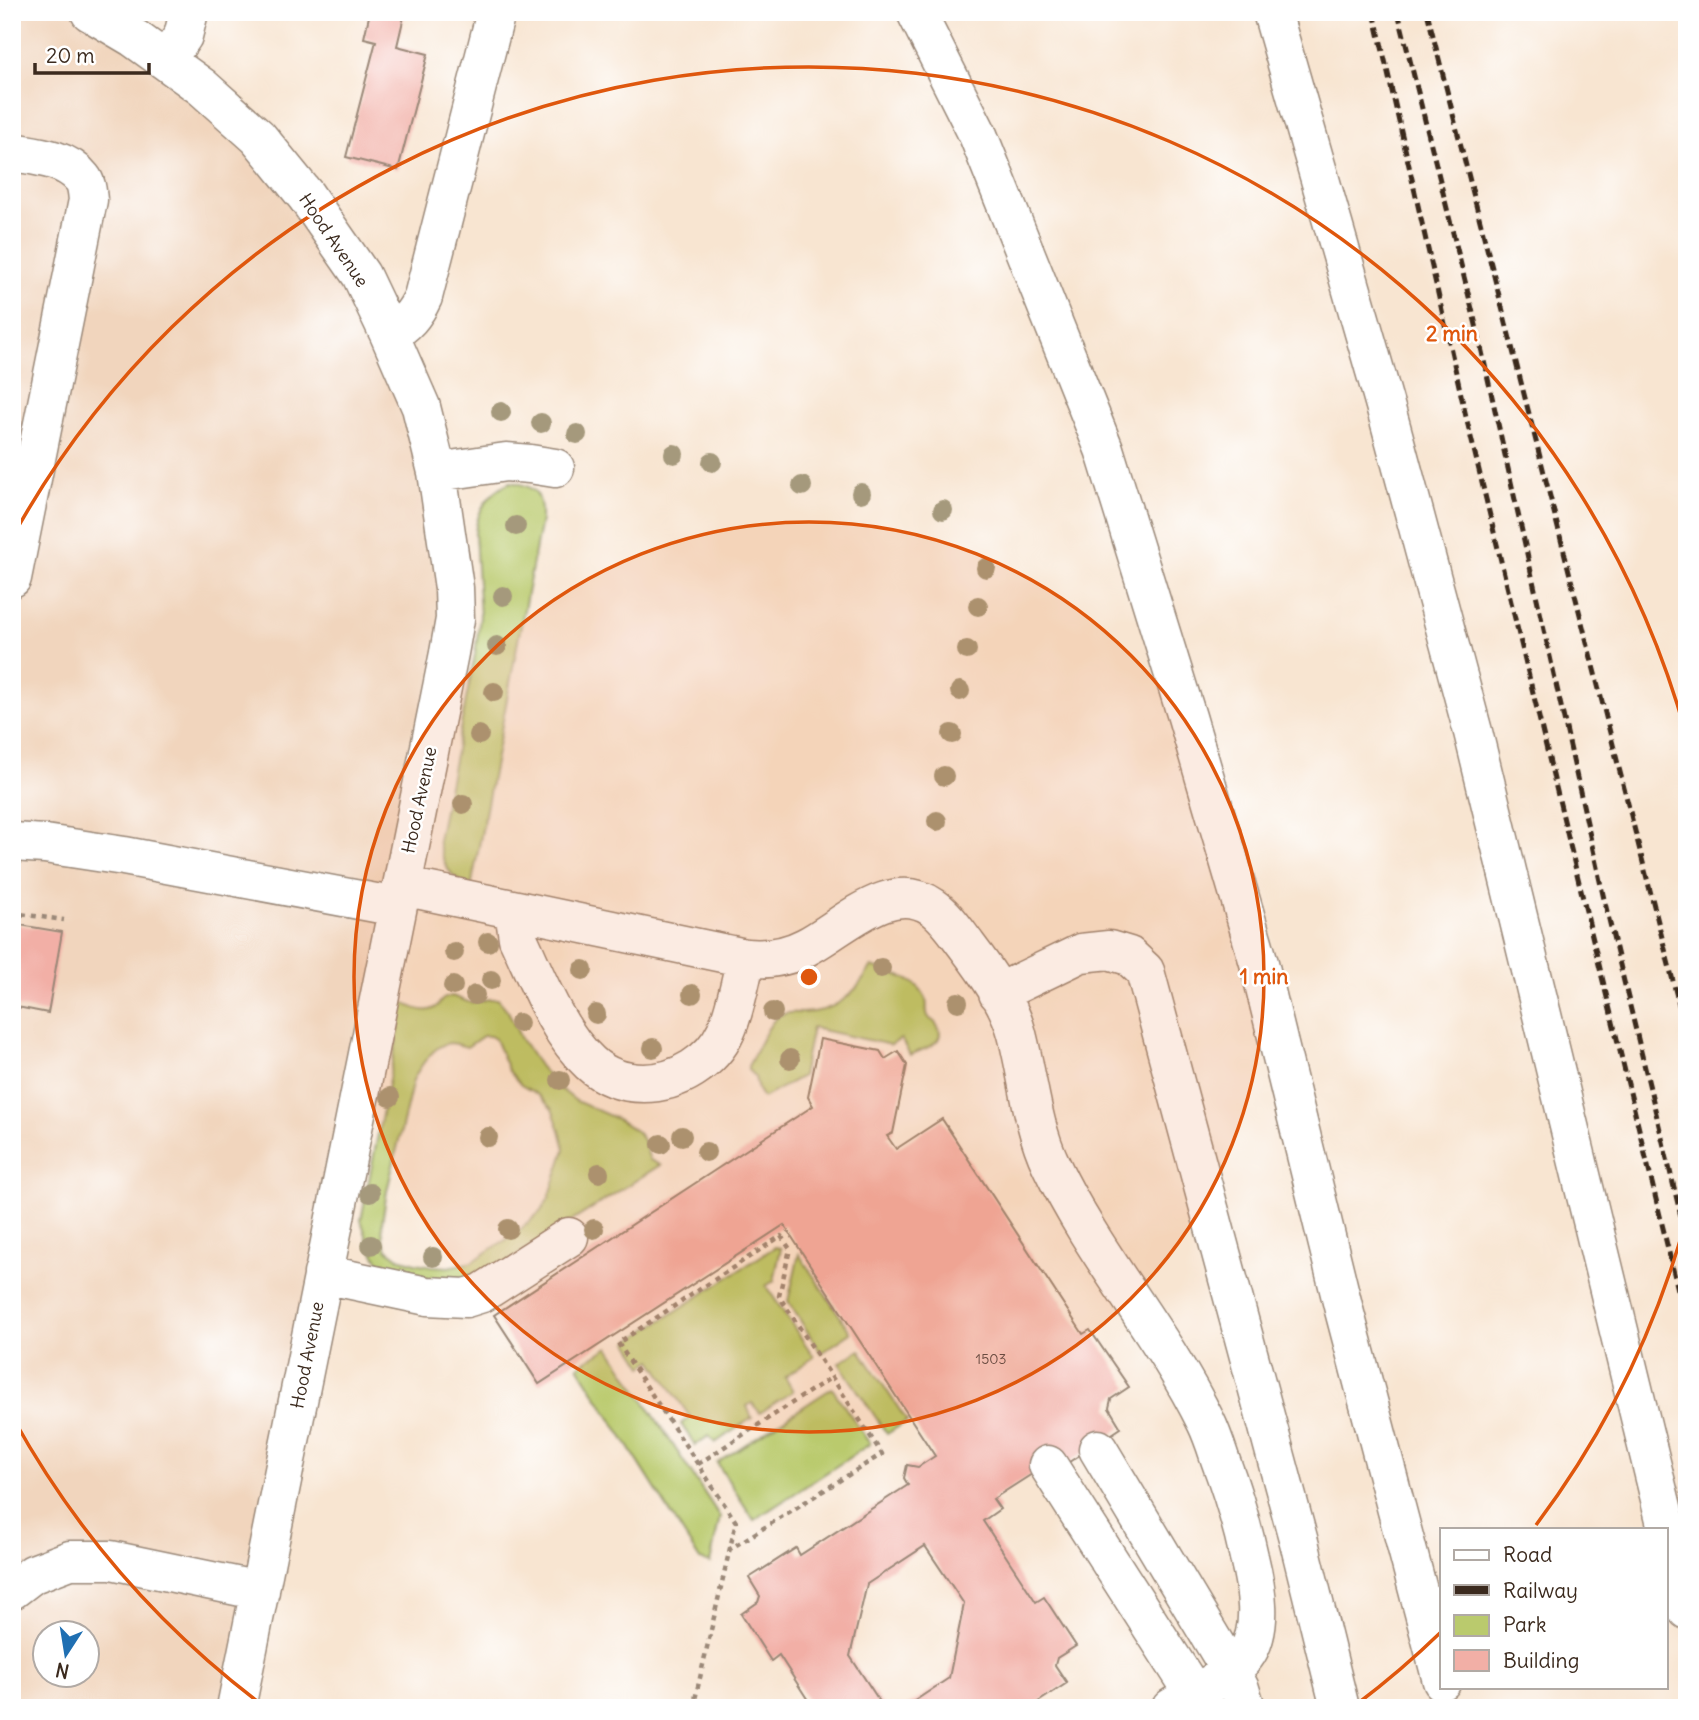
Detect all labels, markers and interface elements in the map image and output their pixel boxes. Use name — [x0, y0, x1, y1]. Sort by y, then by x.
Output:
scale bar — [35, 32, 149, 76]
text: 20 m — [46, 42, 95, 69]
street label: Hood Avenue — [294, 189, 374, 291]
text: 2 min — [1426, 320, 1478, 347]
street label: Hood Avenue — [396, 745, 442, 855]
text: 1 min — [1240, 963, 1288, 990]
centre of rings — [797, 965, 821, 989]
street label: Hood Avenue — [285, 1300, 329, 1410]
house number: 1503 — [976, 1350, 1006, 1368]
legend — [1440, 1528, 1668, 1688]
text: Road — [1503, 1541, 1552, 1568]
text: Railway — [1503, 1577, 1578, 1604]
text: Park — [1503, 1611, 1546, 1638]
north arrow — [32, 1618, 102, 1688]
text: Building — [1503, 1647, 1579, 1674]
text: N — [54, 1658, 71, 1684]

